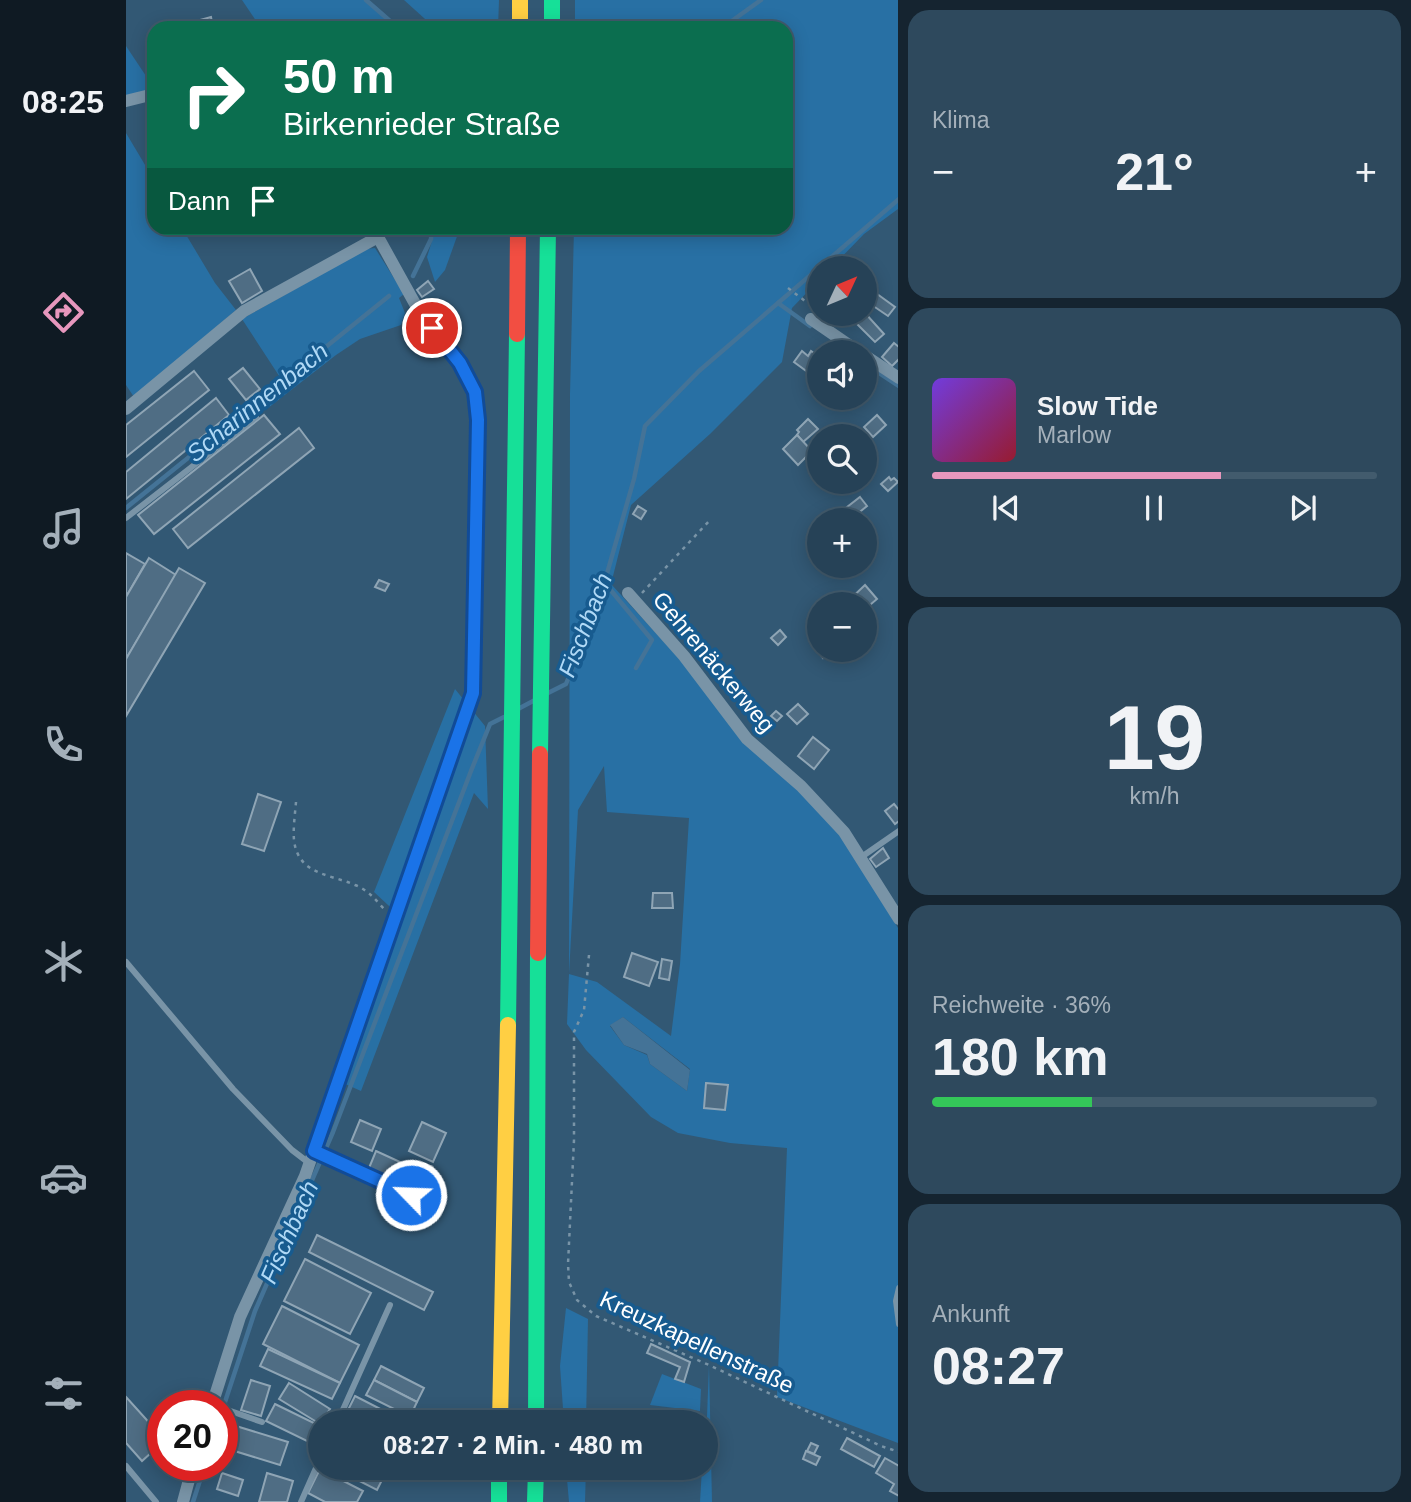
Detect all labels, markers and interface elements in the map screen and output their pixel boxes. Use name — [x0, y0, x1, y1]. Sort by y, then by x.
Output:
icon: right — [168, 49, 259, 140]
text: 50 m — [283, 49, 395, 103]
text: 08:25 — [22, 84, 104, 120]
text: Birkenrieder Straße — [283, 106, 560, 142]
text: Klima — [932, 107, 990, 133]
text: 21° — [1115, 143, 1194, 201]
text: − — [932, 151, 954, 193]
text: + — [1355, 151, 1377, 193]
icon: arrive — [244, 182, 282, 220]
text: Dann — [168, 186, 230, 216]
north arrow — [807, 256, 877, 326]
map controls — [807, 256, 877, 662]
icon: directions — [39, 288, 88, 337]
pin — [402, 298, 462, 358]
icon: arrive — [413, 309, 451, 347]
water label: Scharinnenbach — [181, 337, 333, 467]
button: sound — [807, 340, 877, 410]
text: Slow Tide — [1037, 391, 1158, 421]
text: Marlow — [1037, 422, 1111, 448]
button: search — [807, 424, 877, 494]
icon: previous — [987, 489, 1025, 527]
icon: pause — [1135, 489, 1173, 527]
icon: next — [1284, 489, 1322, 527]
icon: music — [39, 504, 88, 553]
button: + — [807, 508, 877, 578]
water label: Fischbach — [553, 569, 617, 681]
street label: Gehrenäckerweg — [648, 587, 780, 737]
button: − — [807, 592, 877, 662]
text: 19 — [1104, 687, 1205, 788]
icon: phone — [39, 720, 88, 769]
text: km/h — [1130, 783, 1179, 809]
icon: climate — [39, 937, 88, 986]
text: Reichweite · 36% — [932, 992, 1111, 1018]
text: 180 km — [932, 1028, 1108, 1086]
icon: car — [39, 1153, 88, 1202]
position arrow — [374, 1158, 448, 1232]
water label: Fischbach — [254, 1177, 324, 1287]
street label: Kreuzkapellenstraße — [596, 1286, 798, 1398]
text: Ankunft — [932, 1301, 1010, 1327]
text: 08:27 — [932, 1337, 1065, 1395]
icon: filters — [39, 1369, 88, 1418]
speed limit sign: 20 — [147, 1390, 238, 1481]
text: 08:27 · 2 Min. · 480 m — [383, 1430, 643, 1460]

